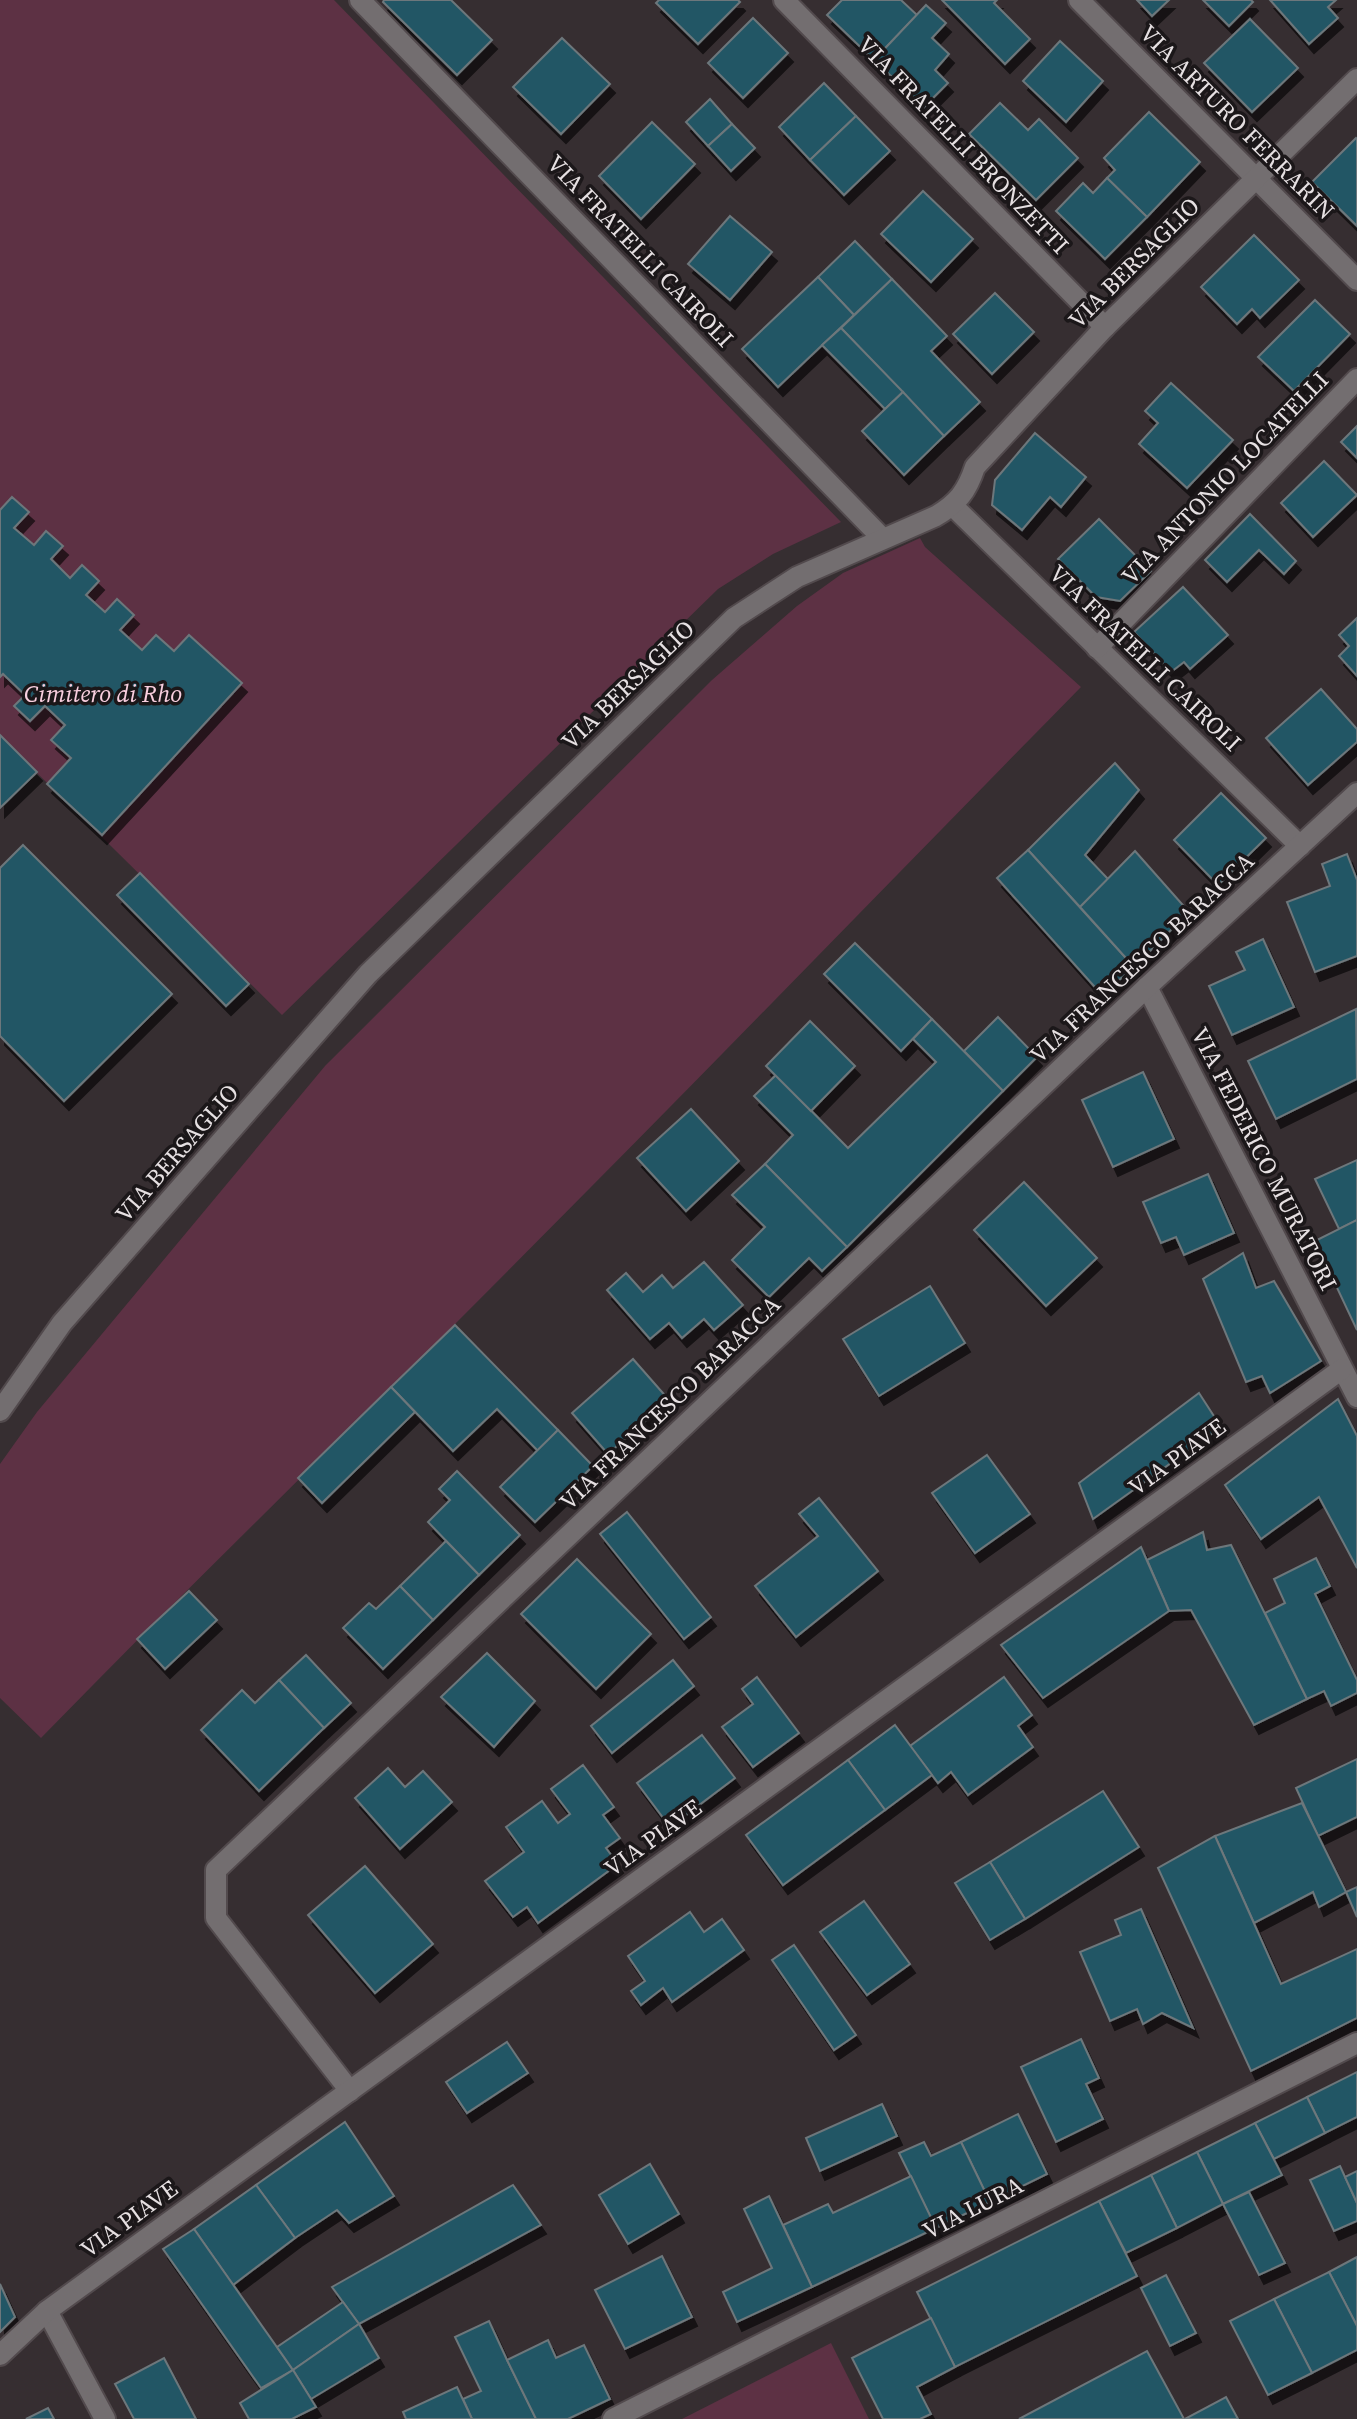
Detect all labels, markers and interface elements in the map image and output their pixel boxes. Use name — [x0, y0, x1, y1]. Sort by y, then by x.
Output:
street label: VIA ARTURO FERRARIN — [1132, 17, 1342, 227]
street label: VIA FRATELLI BRONZETTI — [850, 28, 1076, 261]
street label: VIA FRATELLI CAIROLI — [540, 147, 741, 354]
street label: VIA BERSAGLIO — [1061, 190, 1207, 336]
street label: VIA ANTONIO LOCATELLI — [1114, 364, 1336, 592]
street label: VIA FRATELLI CAIROLI — [1042, 557, 1249, 758]
street label: VIA BERSAGLIO — [554, 613, 701, 757]
park label: Cimitero di Rho — [24, 677, 182, 710]
street label: VIA FRANCESCO BARACCA — [1022, 845, 1261, 1071]
street label: VIA FEDERICO MURATORI — [1184, 1022, 1345, 1296]
street label: VIA BERSAGLIO — [107, 1076, 246, 1229]
street label: VIA FRANCESCO BARACCA — [552, 1288, 788, 1517]
street label: VIA PIAVE — [1121, 1410, 1232, 1503]
street label: VIA PIAVE — [597, 1791, 708, 1884]
street label: VIA LURA — [917, 2168, 1029, 2247]
street label: VIA PIAVE — [73, 2172, 184, 2265]

